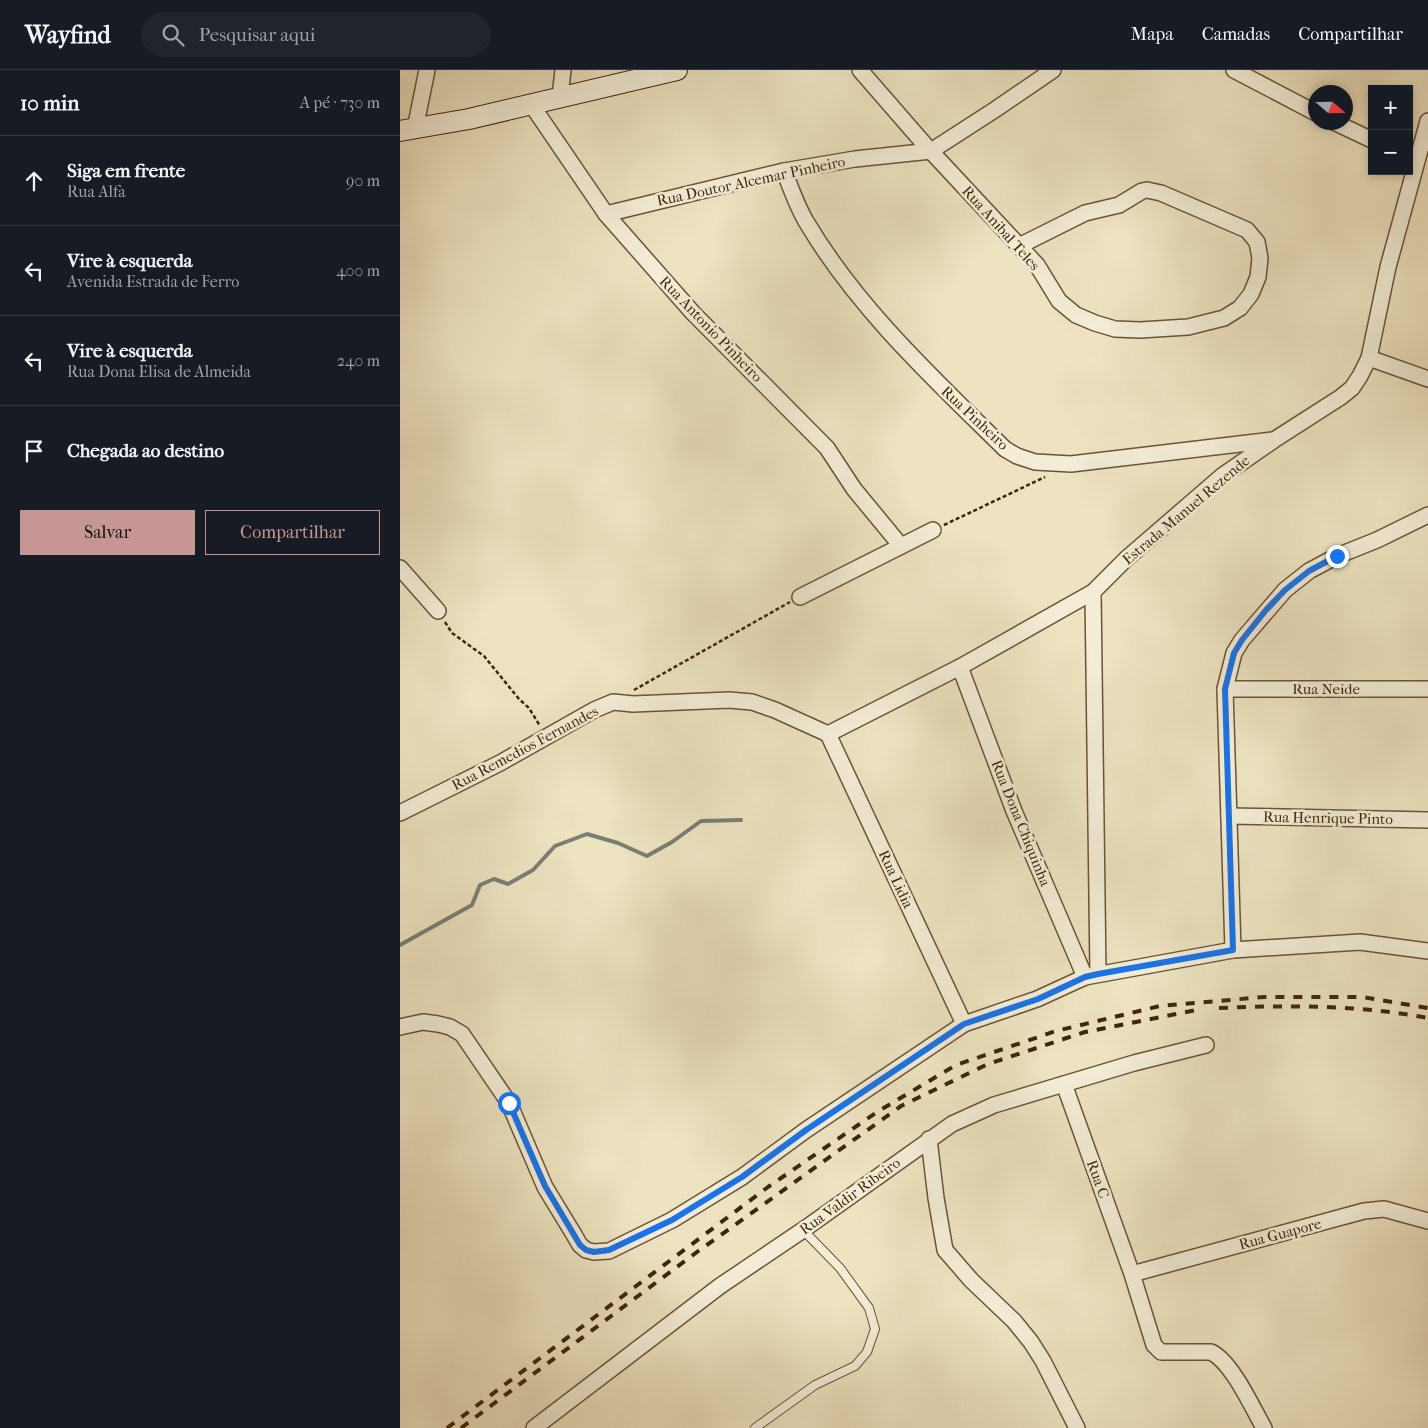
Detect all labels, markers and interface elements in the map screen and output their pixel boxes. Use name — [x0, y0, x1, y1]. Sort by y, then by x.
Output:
search box — [141, 12, 491, 57]
text: Wayfind — [25, 21, 111, 49]
icon: search — [159, 21, 187, 49]
text: Pesquisar aqui — [199, 24, 315, 46]
text: Mapa — [1131, 24, 1174, 45]
text: Camadas — [1202, 24, 1270, 45]
text: Compartilhar — [1298, 24, 1403, 45]
north arrow — [1308, 85, 1353, 130]
map controls — [1368, 85, 1413, 175]
button: + — [1368, 85, 1413, 130]
text: 10 min — [20, 91, 79, 115]
text: A pé · 730 m — [300, 93, 380, 112]
button: − — [1368, 130, 1413, 175]
street label: Rua Doutor Alcemar Pinheiro — [655, 152, 847, 210]
text: Siga em frente — [67, 160, 185, 182]
icon: ahead — [20, 167, 48, 195]
text: 90 m — [346, 171, 380, 190]
text: Rua Alfa — [67, 182, 126, 201]
street label: Rua Anibal Teles — [958, 182, 1044, 274]
text: Vire à esquerda — [67, 250, 193, 272]
icon: left — [20, 257, 48, 285]
text: 400 m — [336, 261, 380, 280]
text: Avenida Estrada de Ferro — [67, 272, 239, 291]
street label: Rua Antonio Pinheiro — [656, 272, 767, 386]
text: Vire à esquerda — [67, 340, 193, 362]
icon: left — [20, 347, 48, 375]
text: 240 m — [337, 351, 380, 370]
text: Rua Dona Elisa de Almeida — [67, 362, 251, 381]
street label: Rua Pinheiro — [938, 382, 1013, 454]
icon: arrive — [20, 437, 48, 465]
text: Chegada ao destino — [67, 440, 224, 462]
street label: Estrada Manuel Rezende — [1119, 451, 1254, 568]
button: Salvar — [20, 510, 195, 555]
button: Compartilhar — [205, 510, 380, 555]
route end — [1326, 545, 1349, 568]
street label: Rua Neide — [1292, 680, 1360, 698]
street label: Rua Remedios Fernandes — [449, 702, 602, 794]
street label: Rua Dona Chiquinha — [987, 757, 1055, 890]
street label: Rua Henrique Pinto — [1263, 808, 1393, 828]
street label: Rua Lidia — [875, 847, 918, 912]
route start — [498, 1092, 521, 1115]
street label: Rua Valdir Ribeiro — [796, 1153, 904, 1239]
street label: Rua C — [1083, 1157, 1113, 1201]
street label: Rua Guapore — [1237, 1214, 1324, 1254]

